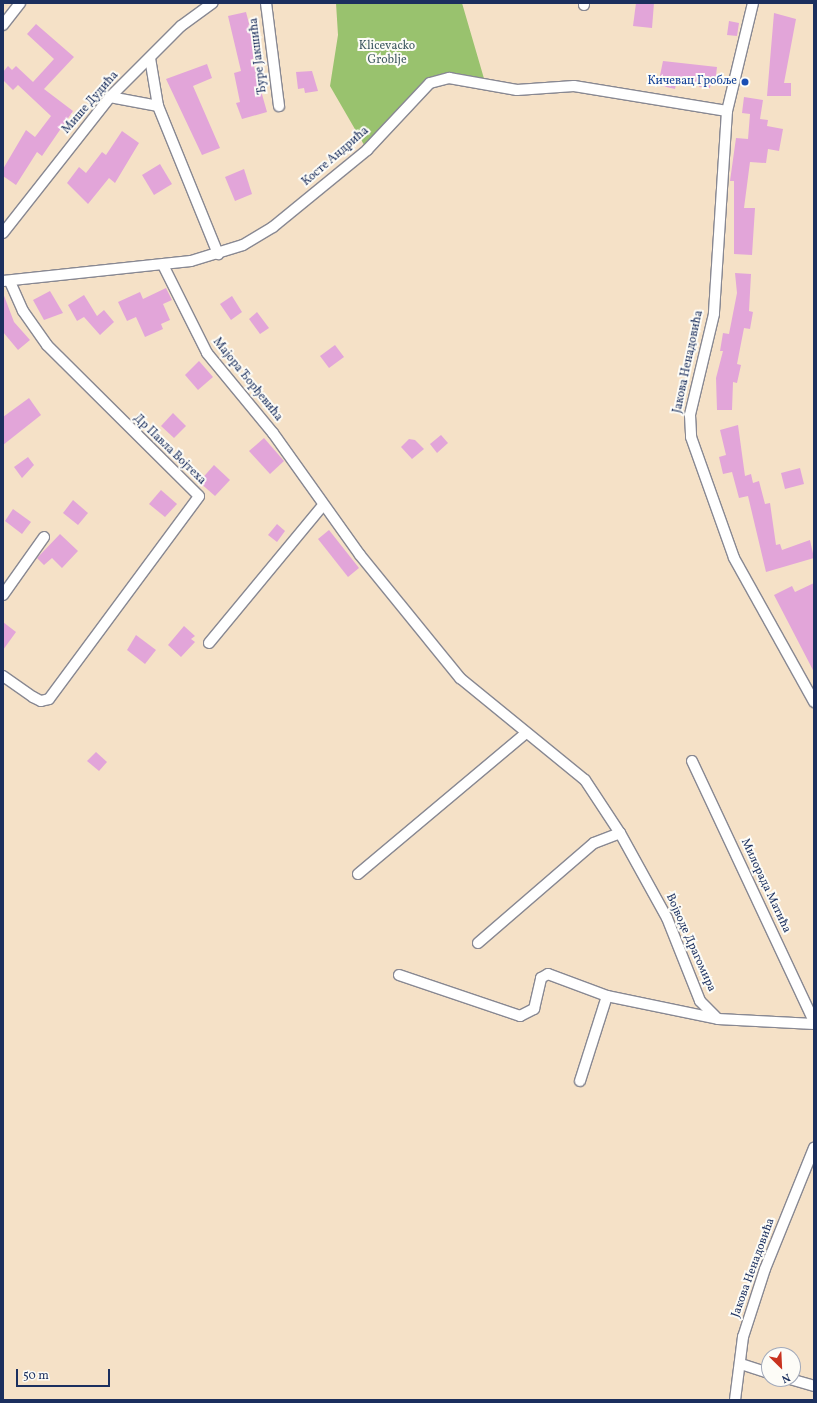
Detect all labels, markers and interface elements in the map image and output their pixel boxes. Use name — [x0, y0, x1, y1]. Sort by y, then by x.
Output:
street label: Ђуре Јакшића — [247, 17, 271, 95]
park label: Klicevacko Groblje — [359, 40, 415, 68]
street label: Мише Дудића — [60, 69, 122, 137]
place label: Кичевац Гробље — [647, 75, 737, 89]
marker: Кичевац Гробље — [740, 77, 750, 87]
street label: Косте Андрића — [300, 124, 372, 190]
street label: Јакова Ненадовића — [671, 309, 707, 415]
street label: Мајора Ђорђевића — [209, 335, 285, 425]
street label: Др Павла Војтеха — [130, 412, 208, 488]
street label: Милорада Матића — [737, 837, 793, 935]
street label: Војводе Драгомира — [662, 892, 718, 994]
street label: Јакова Ненадовића — [729, 1216, 779, 1320]
north arrow — [761, 1347, 801, 1387]
scale bar — [18, 1361, 112, 1387]
text: 50 m — [23, 1368, 49, 1384]
text: N — [779, 1369, 792, 1386]

